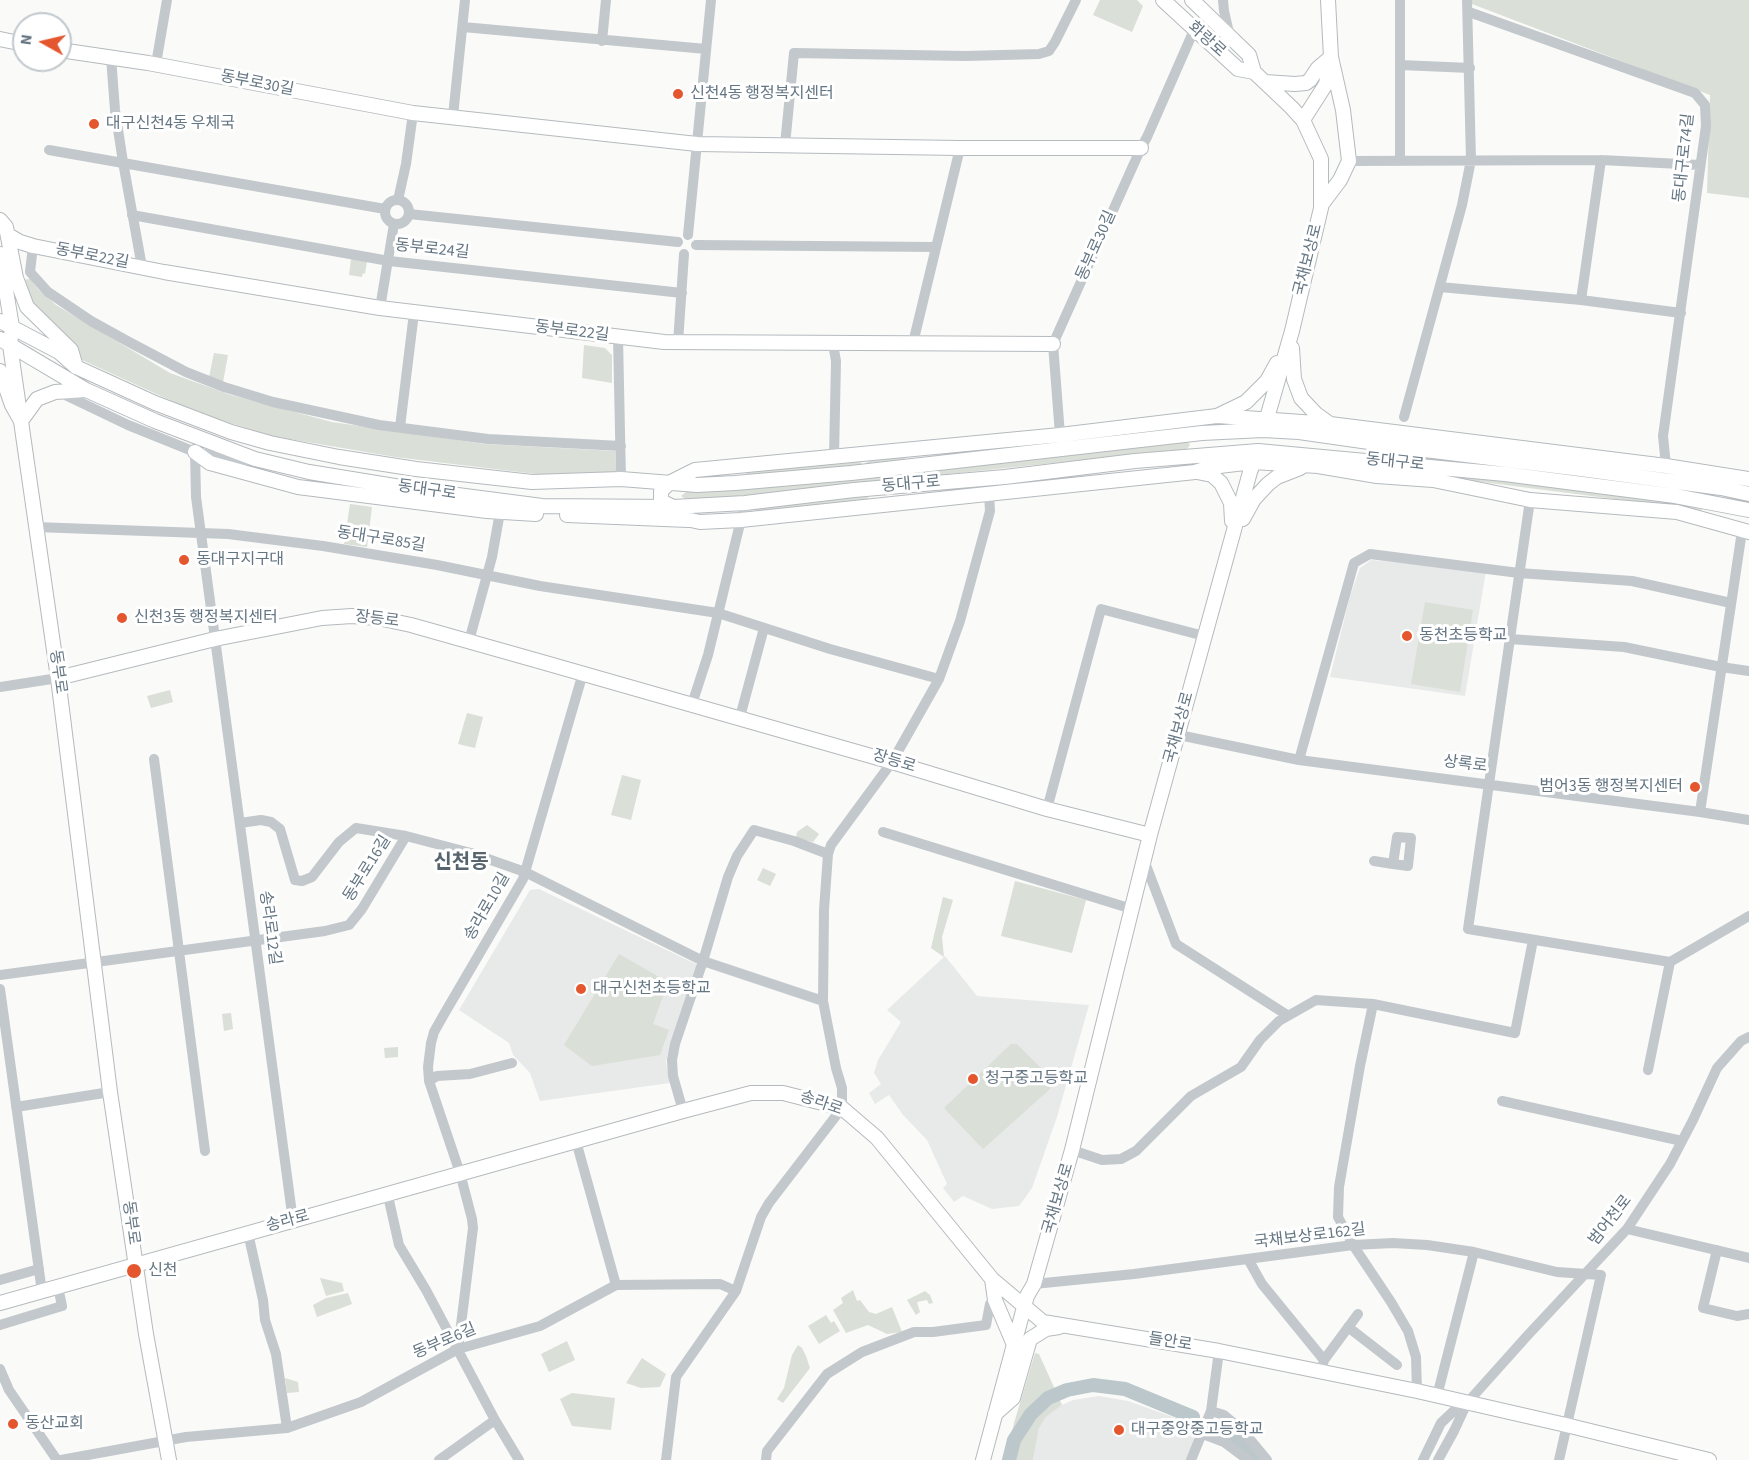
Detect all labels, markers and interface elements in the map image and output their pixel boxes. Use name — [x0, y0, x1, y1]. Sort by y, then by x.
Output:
north arrow — [12, 12, 72, 72]
street label: 화랑로 — [1183, 18, 1229, 62]
text: N — [15, 33, 38, 47]
street label: 동부로30길 — [218, 67, 296, 101]
place label: 신천4동 행정복지센터 — [690, 84, 834, 104]
marker: 신천4동 행정복지센터 — [671, 87, 685, 101]
street label: 동대구로74길 — [1671, 112, 1699, 204]
place label: 대구신천4동 우체국 — [106, 114, 235, 134]
marker: 대구신천4동 우체국 — [87, 117, 101, 131]
street label: 동부로30길 — [1073, 208, 1121, 284]
street label: 국채보상로 — [1291, 222, 1327, 298]
street label: 동부로24길 — [394, 237, 470, 263]
street label: 동부로22길 — [53, 240, 131, 274]
street label: 동부로22길 — [534, 318, 610, 346]
street label: 동대구로 — [1365, 450, 1425, 476]
street label: 동대구로 — [881, 473, 941, 497]
street label: 동대구로 — [397, 477, 457, 505]
street label: 동대구로85길 — [335, 524, 427, 556]
place label: 동대구지구대 — [196, 550, 284, 570]
marker: 동대구지구대 — [177, 553, 191, 567]
place label: 신천3동 행정복지센터 — [134, 608, 278, 628]
street label: 장등로 — [354, 608, 400, 632]
marker: 신천3동 행정복지센터 — [115, 611, 129, 625]
place label: 동천초등학교 — [1419, 626, 1507, 646]
marker: 동천초등학교 — [1400, 629, 1414, 643]
street label: 동부로 — [44, 649, 70, 695]
street label: 국채보상로 — [1161, 690, 1199, 766]
street label: 장등로 — [870, 746, 918, 778]
street label: 상록로 — [1442, 753, 1488, 777]
place label: 범어3동 행정복지센터 — [1539, 777, 1683, 797]
marker: 범어3동 행정복지센터 — [1688, 780, 1702, 794]
street label: 동부로16길 — [340, 832, 396, 906]
district label: 신천동 — [433, 852, 489, 876]
street label: 송라로10길 — [461, 870, 515, 944]
street label: 송라로12길 — [254, 890, 284, 966]
place label: 대구신천초등학교 — [593, 979, 711, 999]
marker: 대구신천초등학교 — [574, 982, 588, 996]
place label: 청구중고등학교 — [985, 1069, 1088, 1089]
marker: 청구중고등학교 — [966, 1072, 980, 1086]
street label: 송라로 — [797, 1088, 845, 1120]
street label: 국채보상로 — [1040, 1161, 1078, 1237]
street label: 범어천로 — [1585, 1192, 1637, 1250]
street label: 동부로 — [117, 1200, 143, 1246]
street label: 송라로 — [264, 1207, 312, 1237]
street label: 국채보상로162길 — [1253, 1221, 1367, 1253]
place label: 신천 — [148, 1261, 177, 1281]
marker: 신천 — [125, 1262, 143, 1280]
street label: 동부로6길 — [410, 1320, 480, 1364]
street label: 들안로 — [1147, 1330, 1193, 1356]
place label: 동산교회 — [25, 1414, 84, 1434]
marker: 동산교회 — [6, 1417, 20, 1431]
place label: 대구중앙중고등학교 — [1131, 1420, 1263, 1440]
marker: 대구중앙중고등학교 — [1112, 1423, 1126, 1437]

